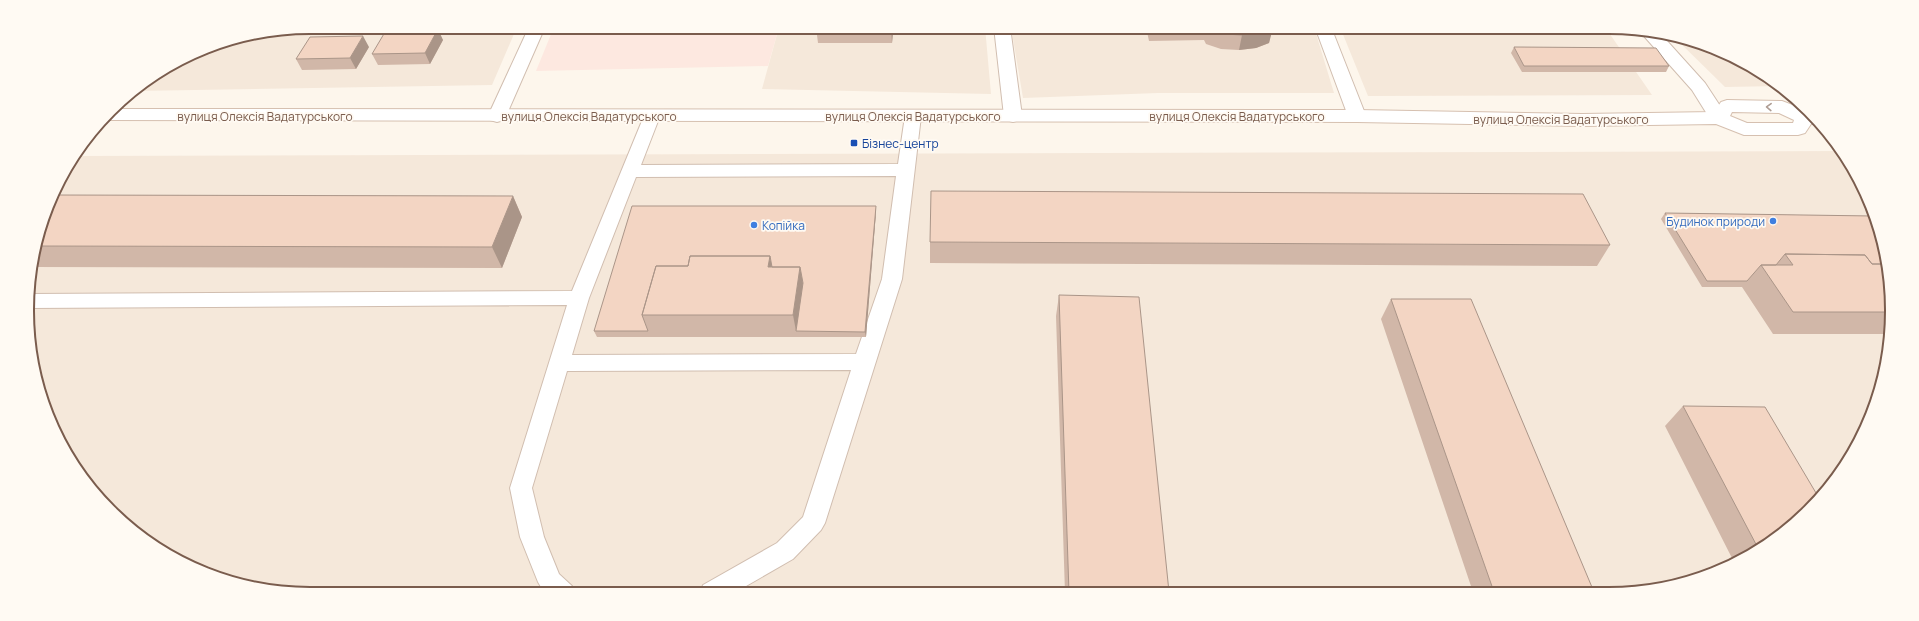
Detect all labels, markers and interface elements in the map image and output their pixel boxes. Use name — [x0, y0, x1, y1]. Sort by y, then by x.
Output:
one-way arrow — [1766, 103, 1772, 111]
street label: вулиця Олексія Вадатурського — [177, 108, 353, 125]
street label: вулиця Олексія Вадатурського — [501, 108, 677, 125]
street label: вулиця Олексія Вадатурського — [825, 108, 1001, 125]
street label: вулиця Олексія Вадатурського — [1149, 108, 1325, 125]
street label: вулиця Олексія Вадатурського — [1473, 111, 1649, 128]
place label: Бізнес-центр — [862, 135, 939, 152]
marker: Бізнес-центр — [849, 138, 859, 148]
place label: Будинок природи — [1666, 213, 1765, 230]
marker: Будинок природи — [1768, 216, 1778, 226]
place label: Копійка — [762, 217, 805, 234]
marker: Копійка — [749, 220, 759, 230]

